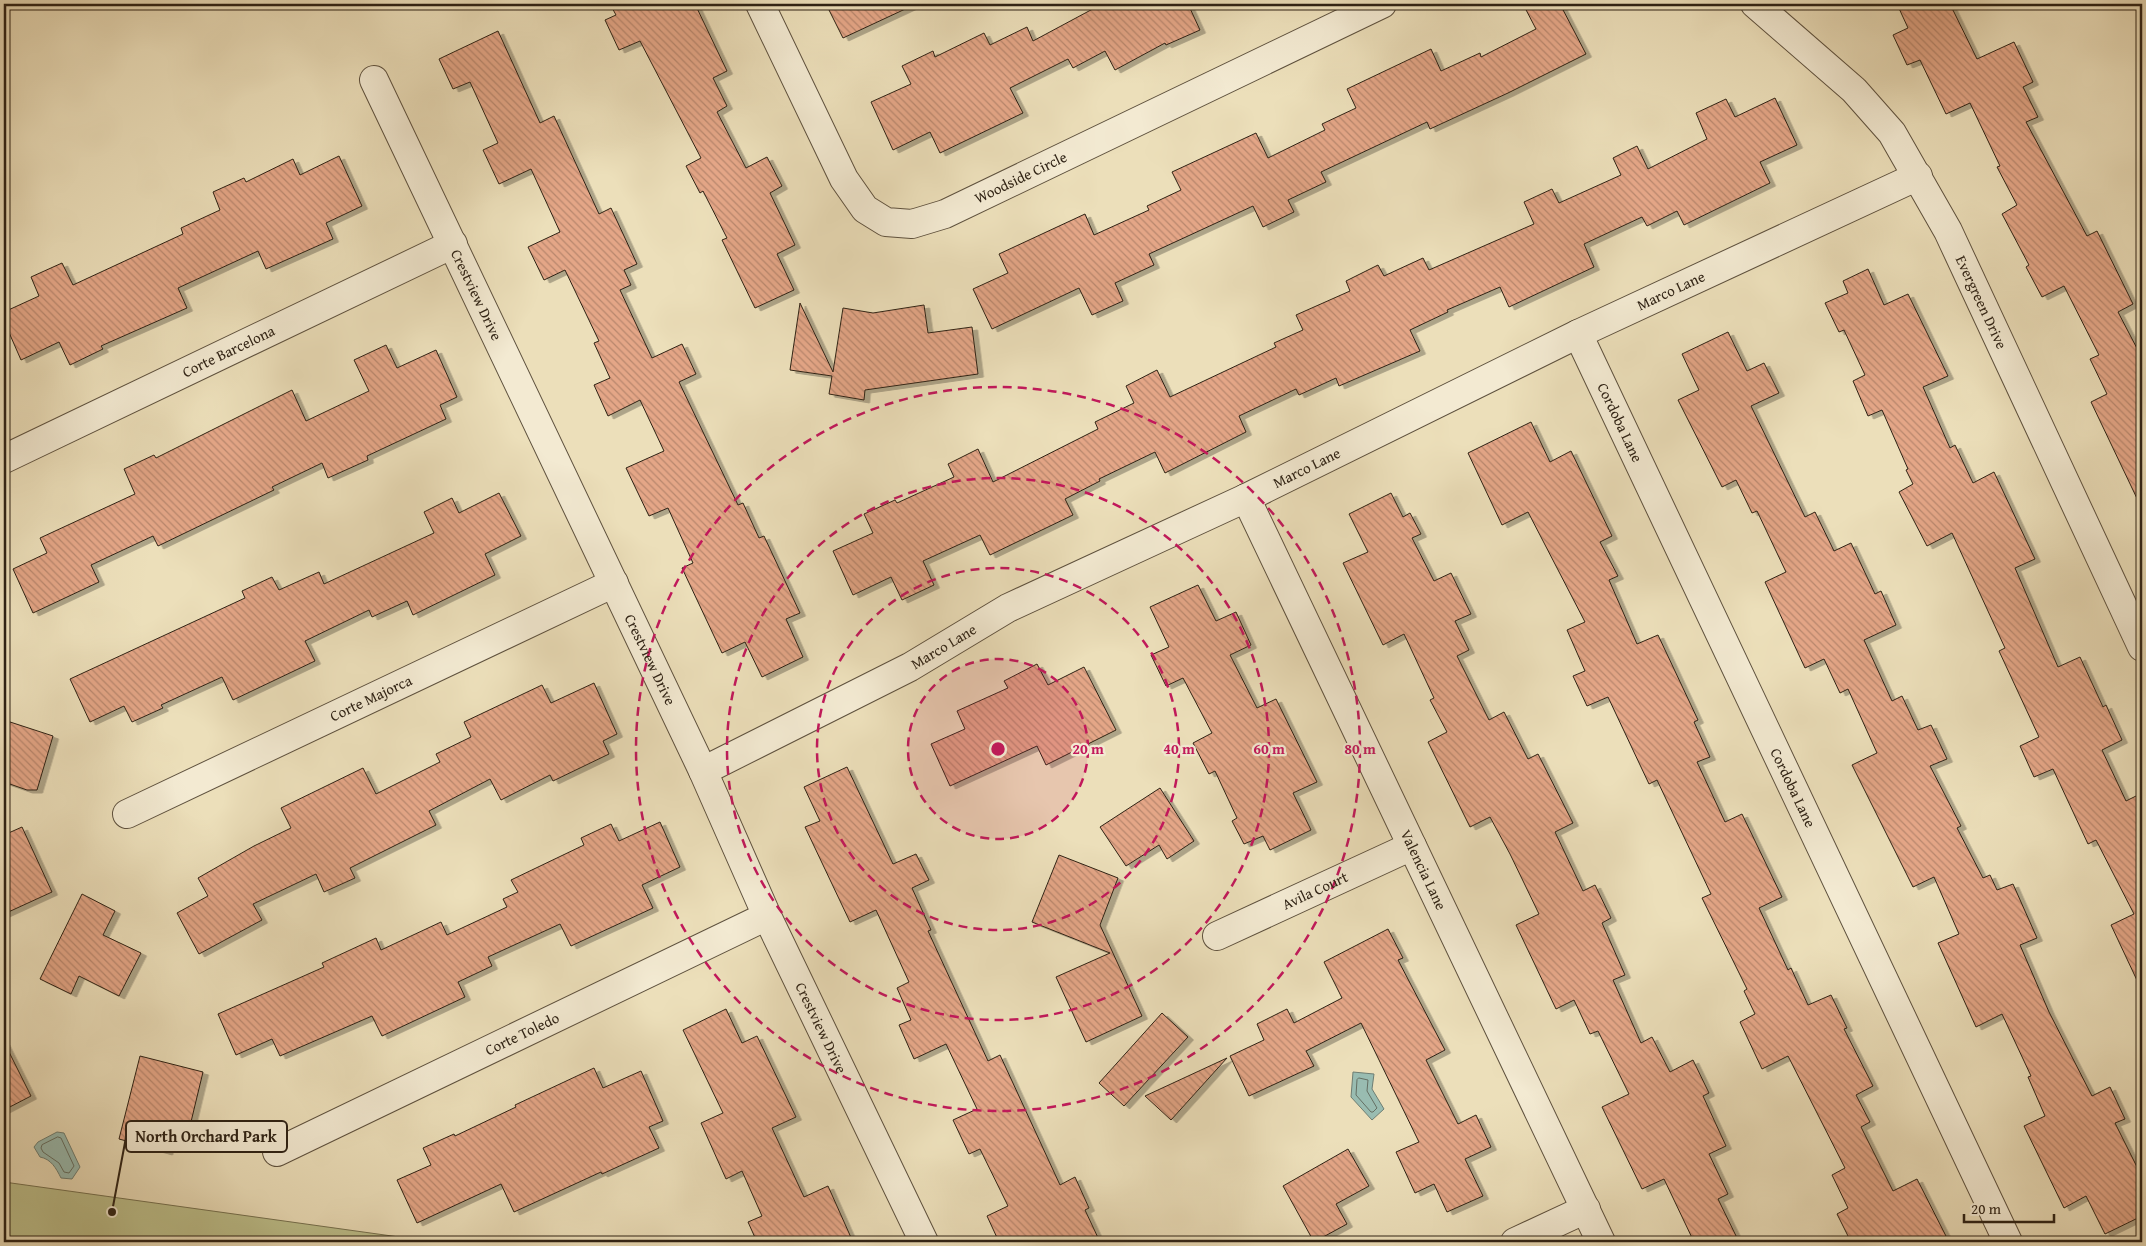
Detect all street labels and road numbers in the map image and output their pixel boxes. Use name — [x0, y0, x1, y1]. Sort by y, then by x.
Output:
street label: Woodside Circle — [971, 146, 1070, 208]
street label: Crestview Drive — [446, 246, 507, 344]
street label: Evergreen Drive — [1951, 252, 2013, 352]
street label: Marco Lane — [1633, 265, 1708, 315]
street label: Corte Barcelona — [179, 320, 278, 382]
street label: Cordoba Lane — [1593, 379, 1648, 466]
street label: Marco Lane — [1269, 442, 1344, 493]
street label: Crestview Drive — [620, 610, 681, 709]
street label: Marco Lane — [907, 618, 980, 674]
street label: Corte Majorca — [326, 669, 415, 726]
street label: Cordoba Lane — [1766, 744, 1821, 831]
street label: Valencia Lane — [1396, 826, 1452, 913]
street label: Avila Court — [1279, 866, 1352, 915]
street label: Crestview Drive — [790, 979, 852, 1077]
street label: Corte Toledo — [481, 1007, 563, 1060]

